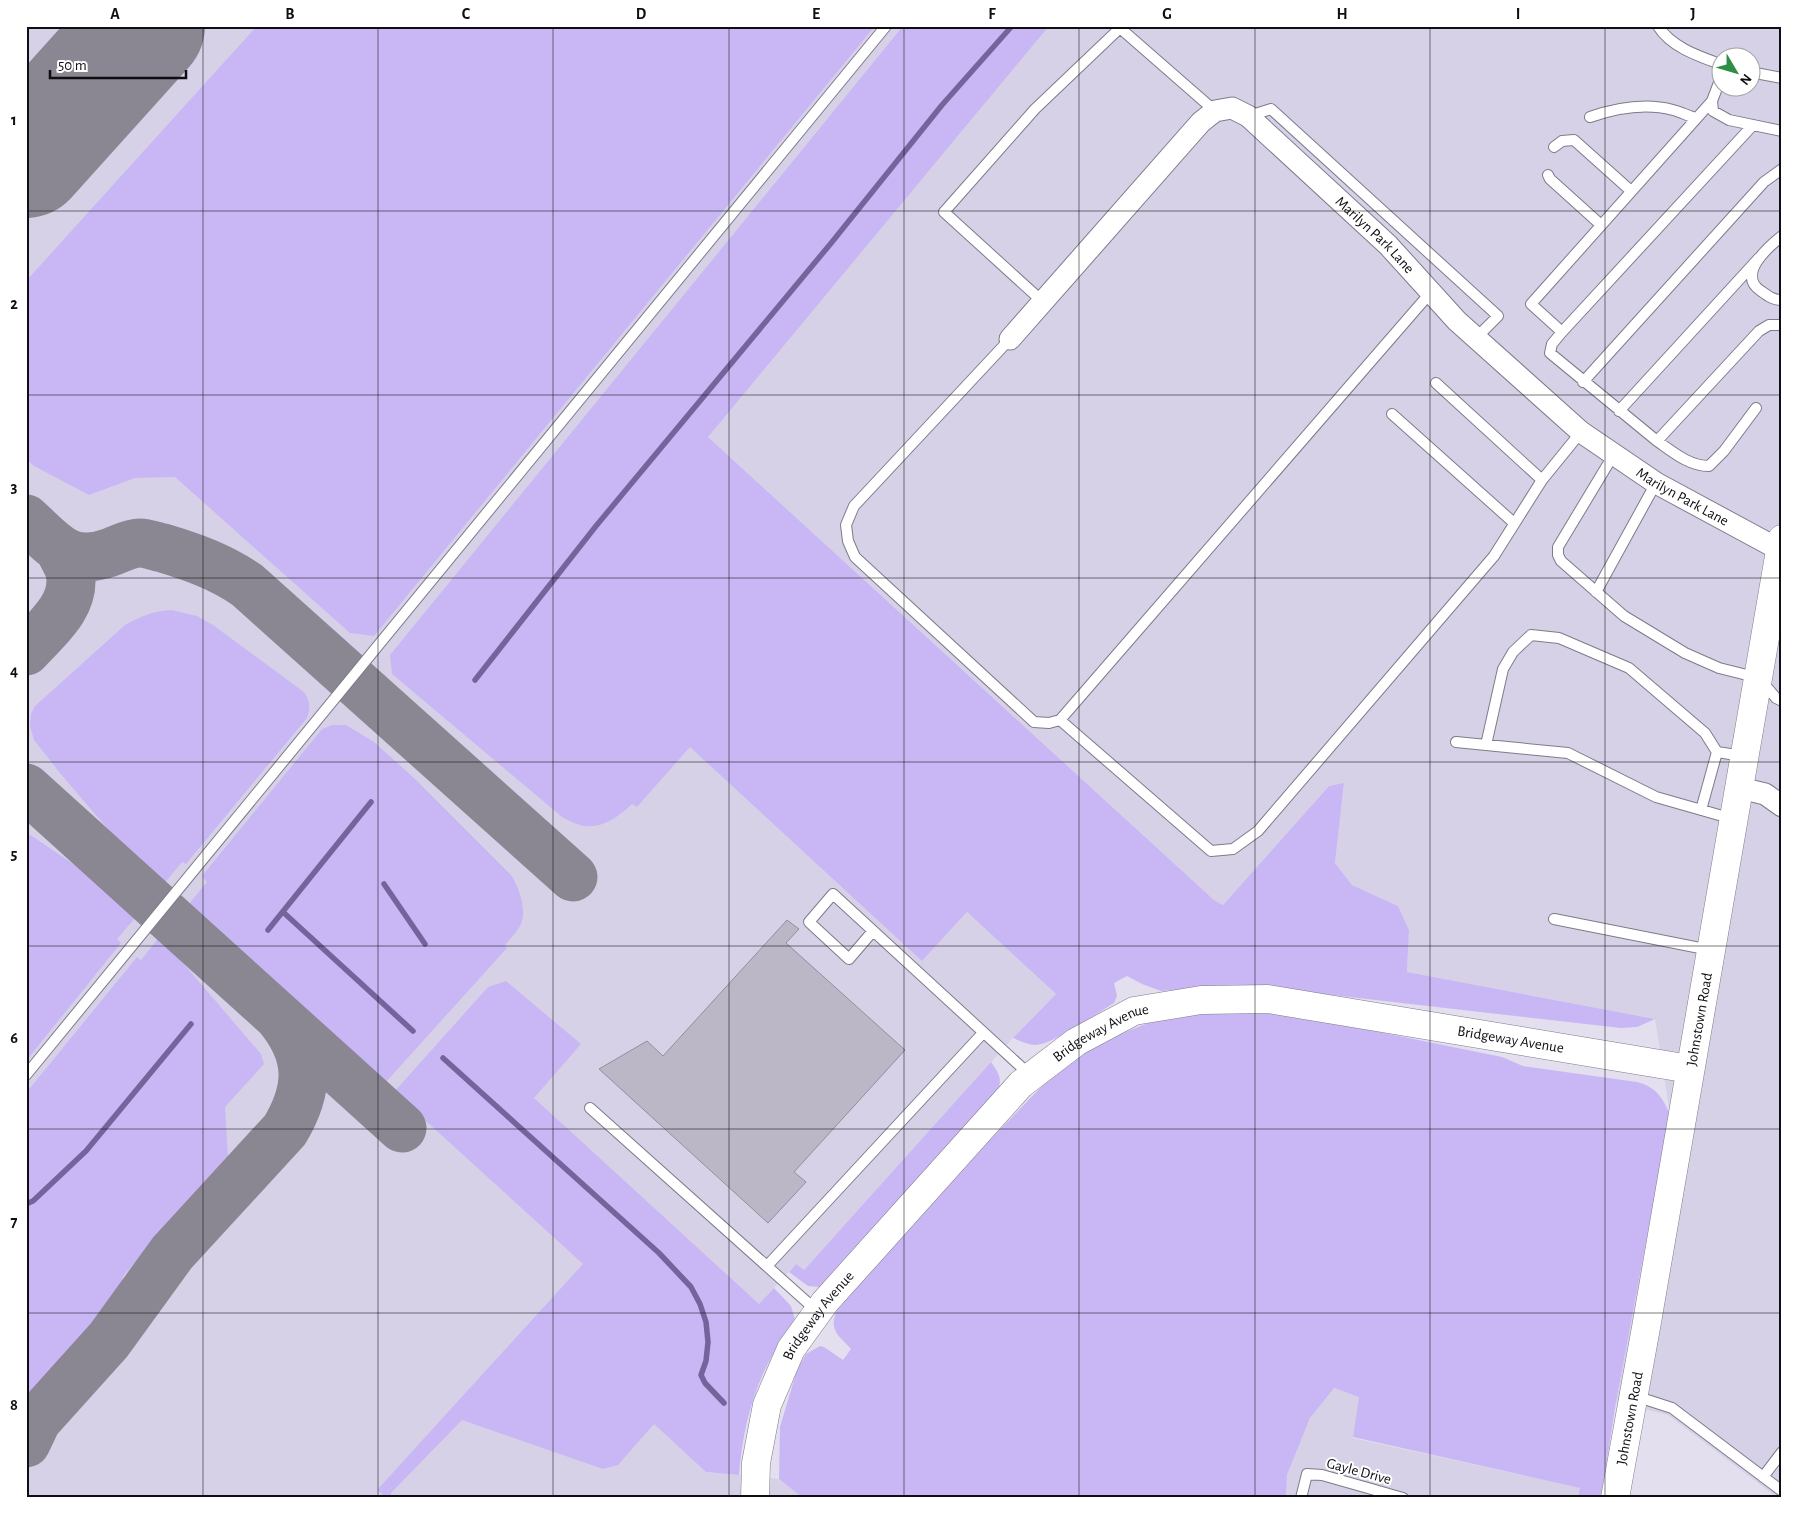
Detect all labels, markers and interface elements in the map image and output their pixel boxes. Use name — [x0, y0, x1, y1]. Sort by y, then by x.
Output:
text: A — [110, 6, 120, 22]
text: B — [285, 6, 295, 22]
text: C — [462, 6, 471, 22]
text: D — [636, 6, 647, 22]
text: E — [812, 6, 820, 22]
text: F — [988, 6, 996, 22]
text: G — [1162, 6, 1172, 22]
text: H — [1336, 6, 1348, 22]
text: I — [1516, 6, 1520, 22]
text: J — [1690, 6, 1696, 22]
scale bar — [50, 48, 186, 80]
north arrow — [1710, 48, 1760, 98]
text: 50 m — [58, 58, 87, 73]
text: N — [1737, 71, 1754, 88]
text: 1 — [11, 112, 17, 128]
street label: Marilyn Park Lane — [1332, 194, 1417, 277]
text: 2 — [10, 296, 18, 312]
street label: Marilyn Park Lane — [1633, 465, 1731, 529]
text: 3 — [11, 479, 18, 495]
text: 4 — [10, 663, 18, 679]
text: 5 — [11, 846, 18, 862]
street label: Johnstown Road — [1684, 971, 1715, 1067]
street label: Bridgeway Avenue — [1050, 1002, 1150, 1065]
street label: Bridgeway Avenue — [1456, 1024, 1565, 1056]
text: 6 — [10, 1030, 18, 1046]
text: 7 — [11, 1214, 18, 1230]
street label: Bridgeway Avenue — [780, 1268, 857, 1362]
street label: Johnstown Road — [1614, 1370, 1646, 1466]
text: 8 — [10, 1397, 18, 1413]
street label: Gayle Drive — [1325, 1456, 1393, 1487]

